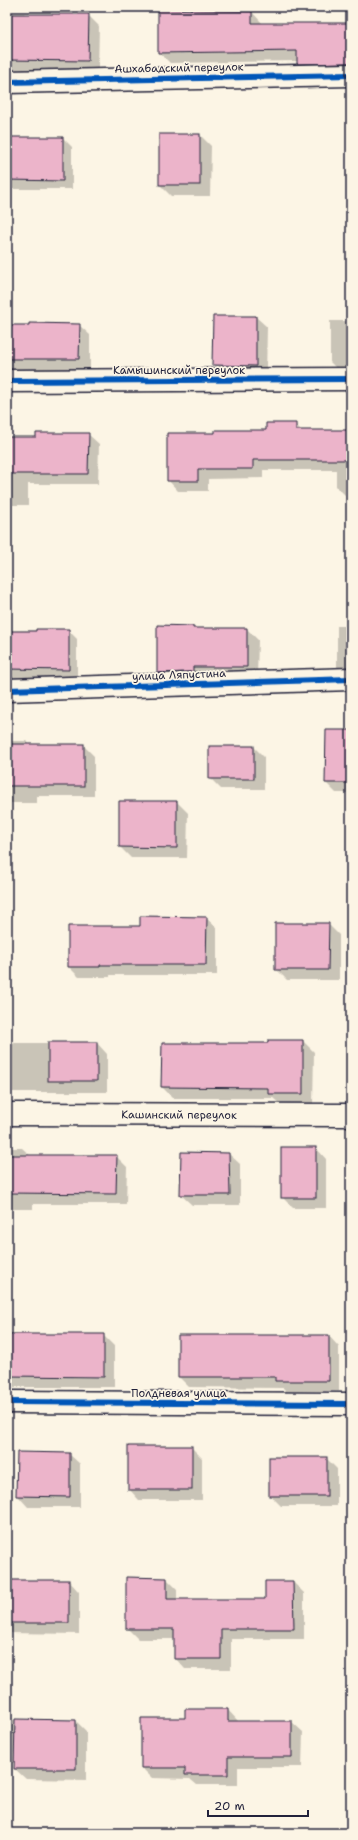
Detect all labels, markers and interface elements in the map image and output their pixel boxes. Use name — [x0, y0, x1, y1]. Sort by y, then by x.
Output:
street label: Ашхабадский переулок — [114, 59, 244, 77]
street label: Камышинский переулок — [113, 363, 245, 378]
street label: улица Ляпустина — [132, 666, 226, 684]
street label: Кашинский переулок — [121, 1107, 237, 1122]
street label: Полдневая улица — [131, 1386, 227, 1401]
scale bar — [208, 1792, 308, 1818]
text: 20 m — [214, 1798, 245, 1814]

